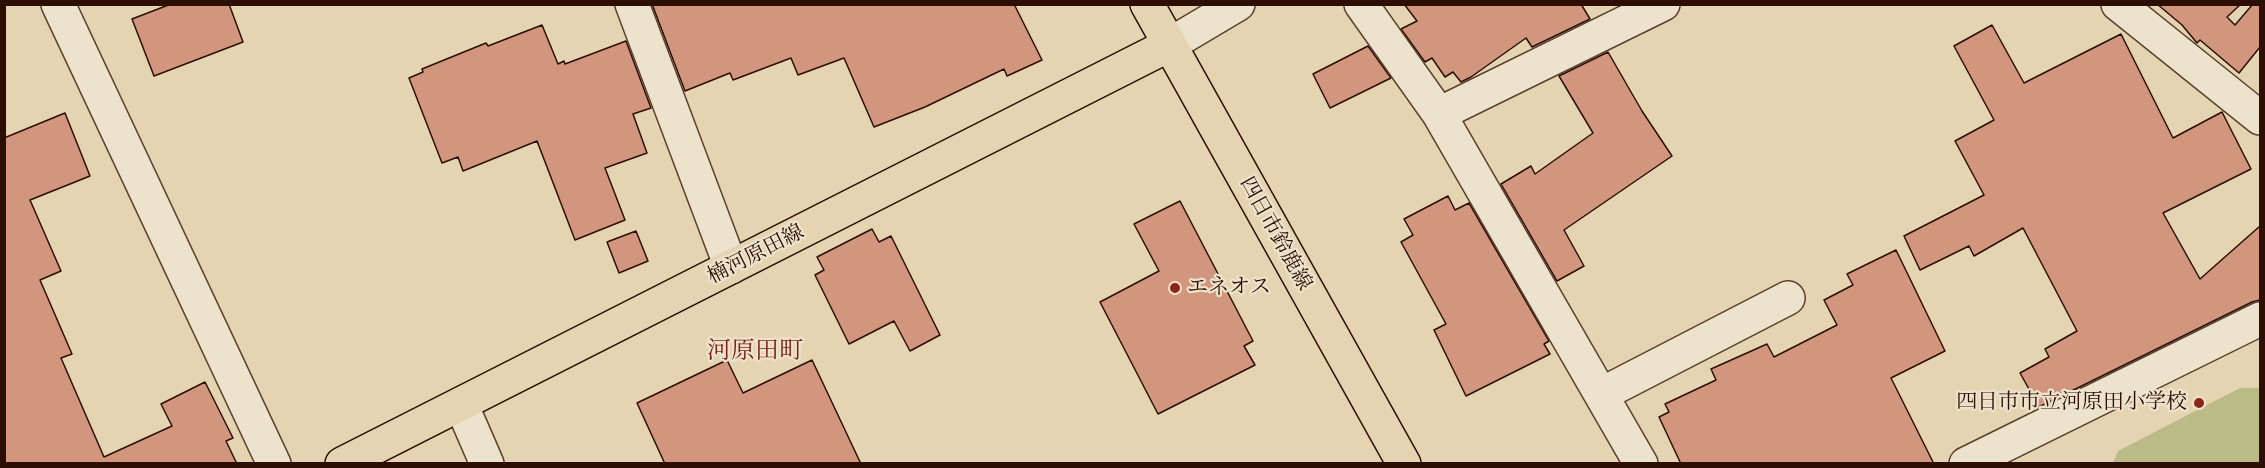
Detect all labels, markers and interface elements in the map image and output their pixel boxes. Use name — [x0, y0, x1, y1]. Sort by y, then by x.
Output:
street label: 四日市鈴鹿線 — [1233, 173, 1317, 295]
street label: 楠河原田線 — [704, 220, 808, 290]
place label: エネオス — [1187, 275, 1271, 301]
marker: エネオス — [1168, 281, 1182, 295]
district label: 河原田町 — [707, 338, 803, 366]
place label: 四日市市立河原田小学校 — [1956, 390, 2187, 416]
marker: 四日市市立河原田小学校 — [2192, 396, 2206, 410]

